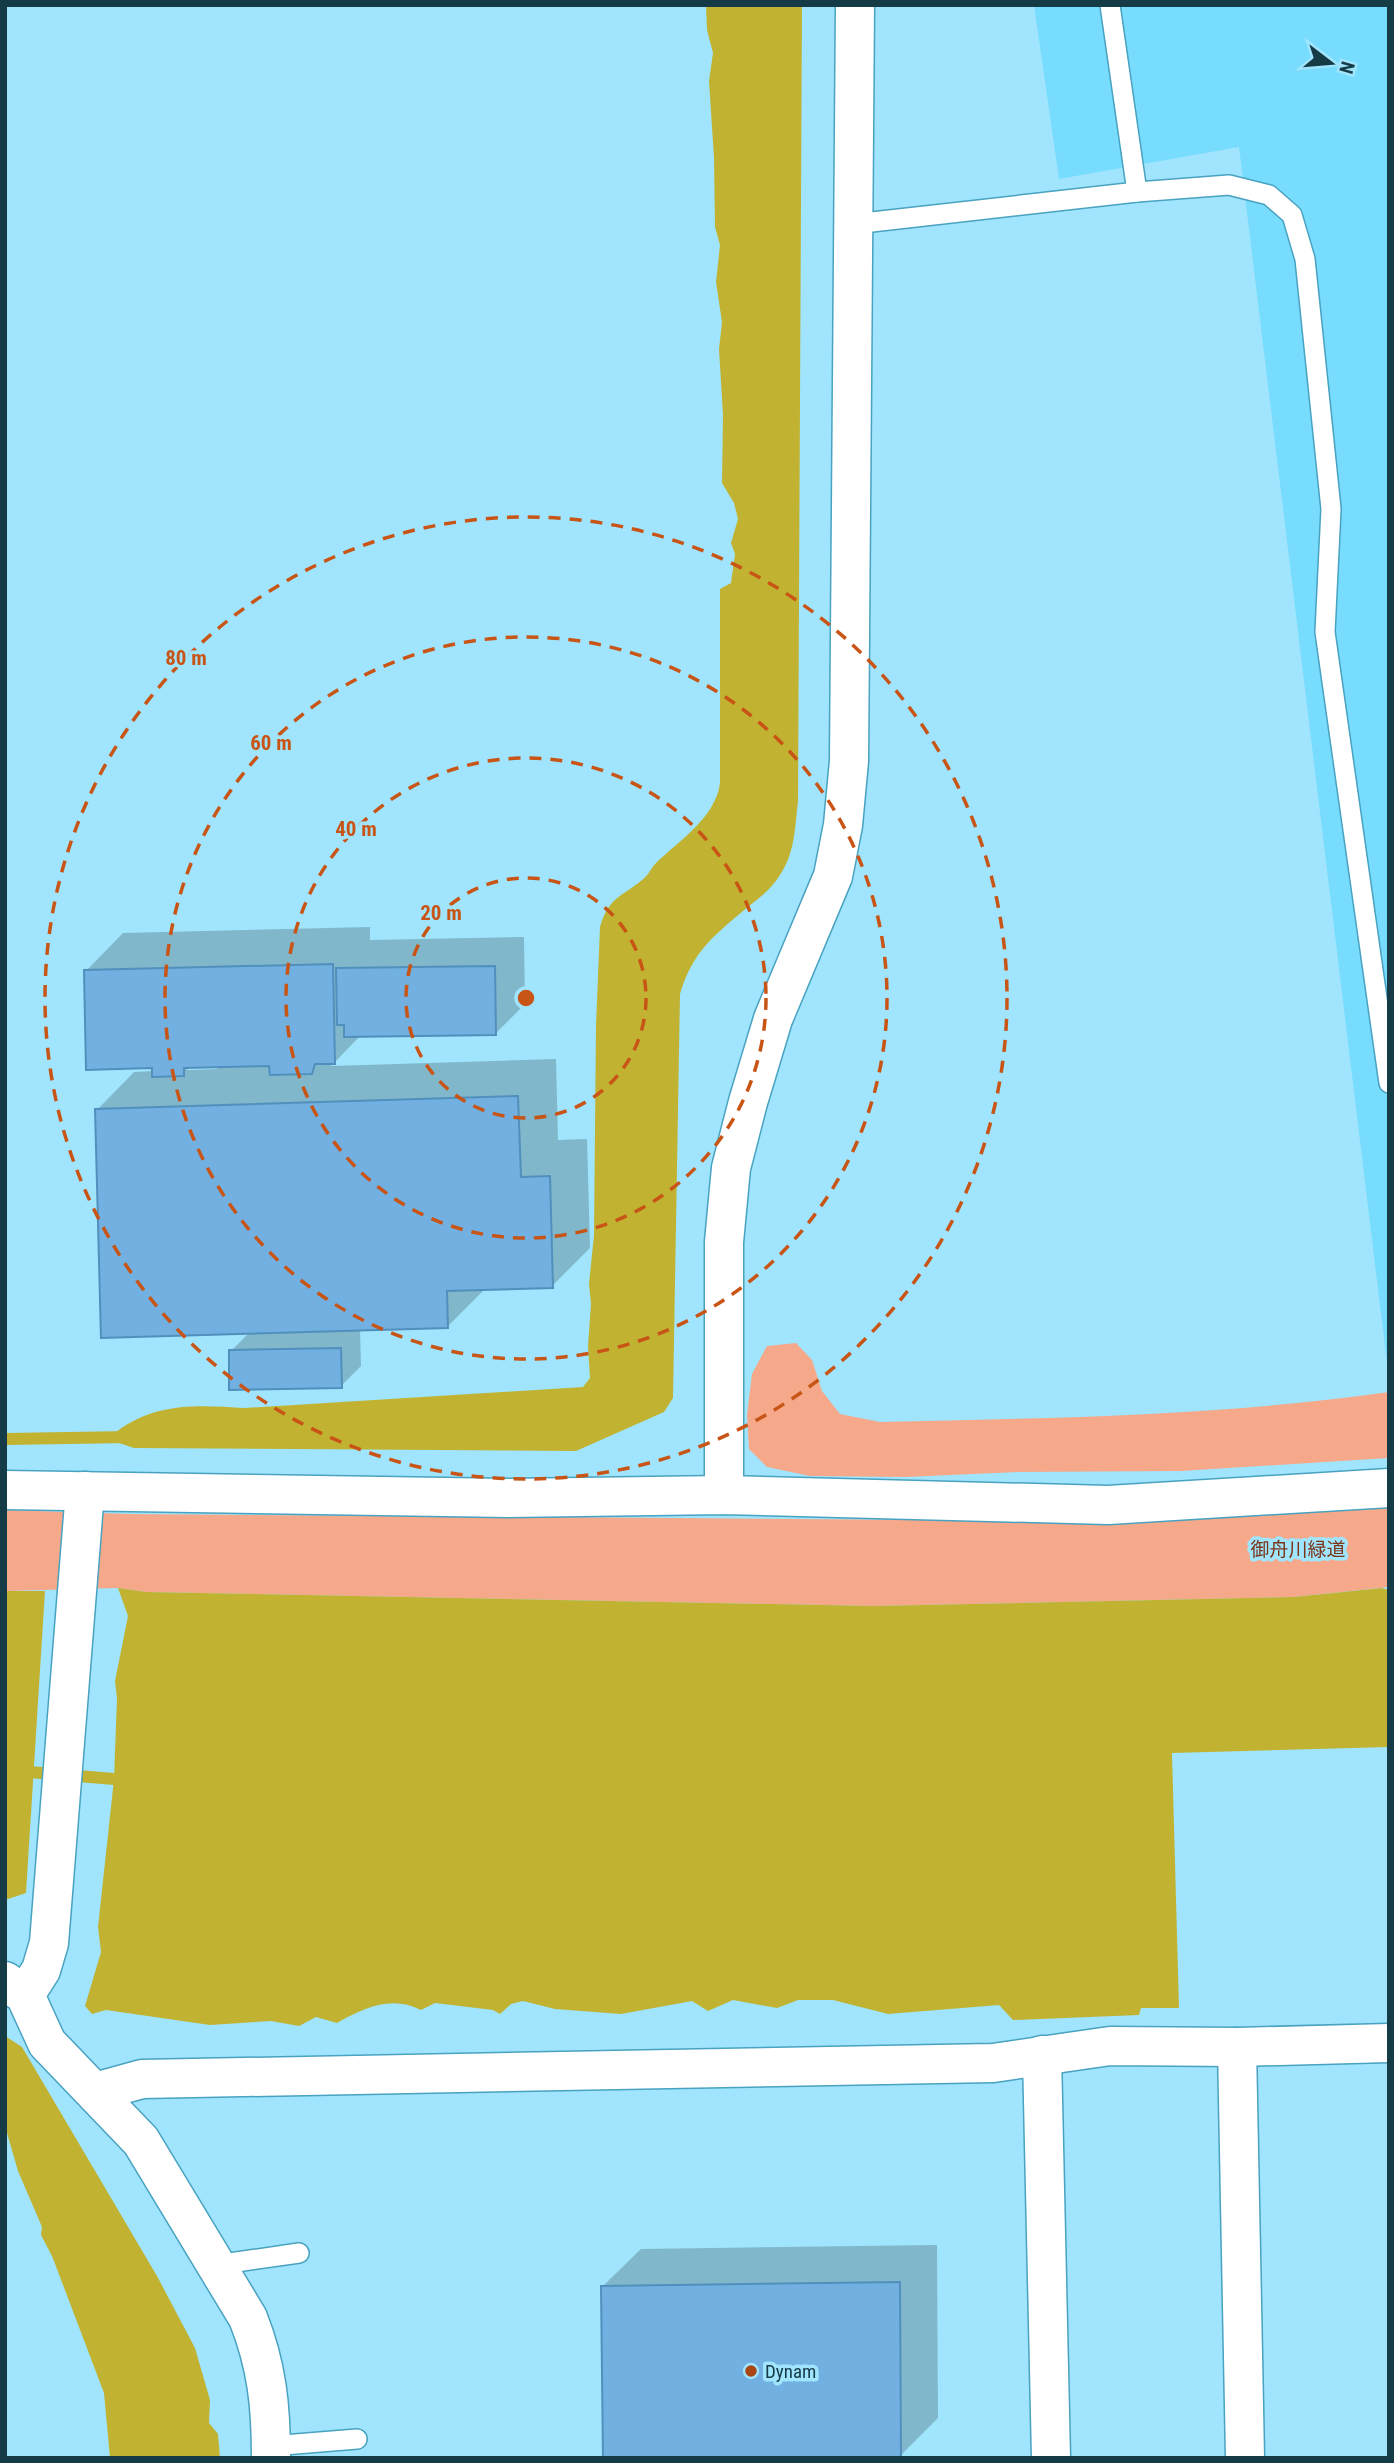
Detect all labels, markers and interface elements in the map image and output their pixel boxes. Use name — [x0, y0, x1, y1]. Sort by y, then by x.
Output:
north arrow — [1296, 28, 1366, 98]
text: N — [1334, 59, 1360, 76]
text: 80 m — [165, 646, 207, 670]
text: 60 m — [250, 731, 292, 755]
text: 40 m — [335, 817, 377, 841]
text: 20 m — [420, 901, 462, 925]
centre of rings — [514, 986, 538, 1010]
park label: 御舟川緑道 — [1250, 1538, 1346, 1561]
place label: Dynam — [765, 2360, 816, 2383]
marker: Dynam — [743, 2363, 759, 2379]

